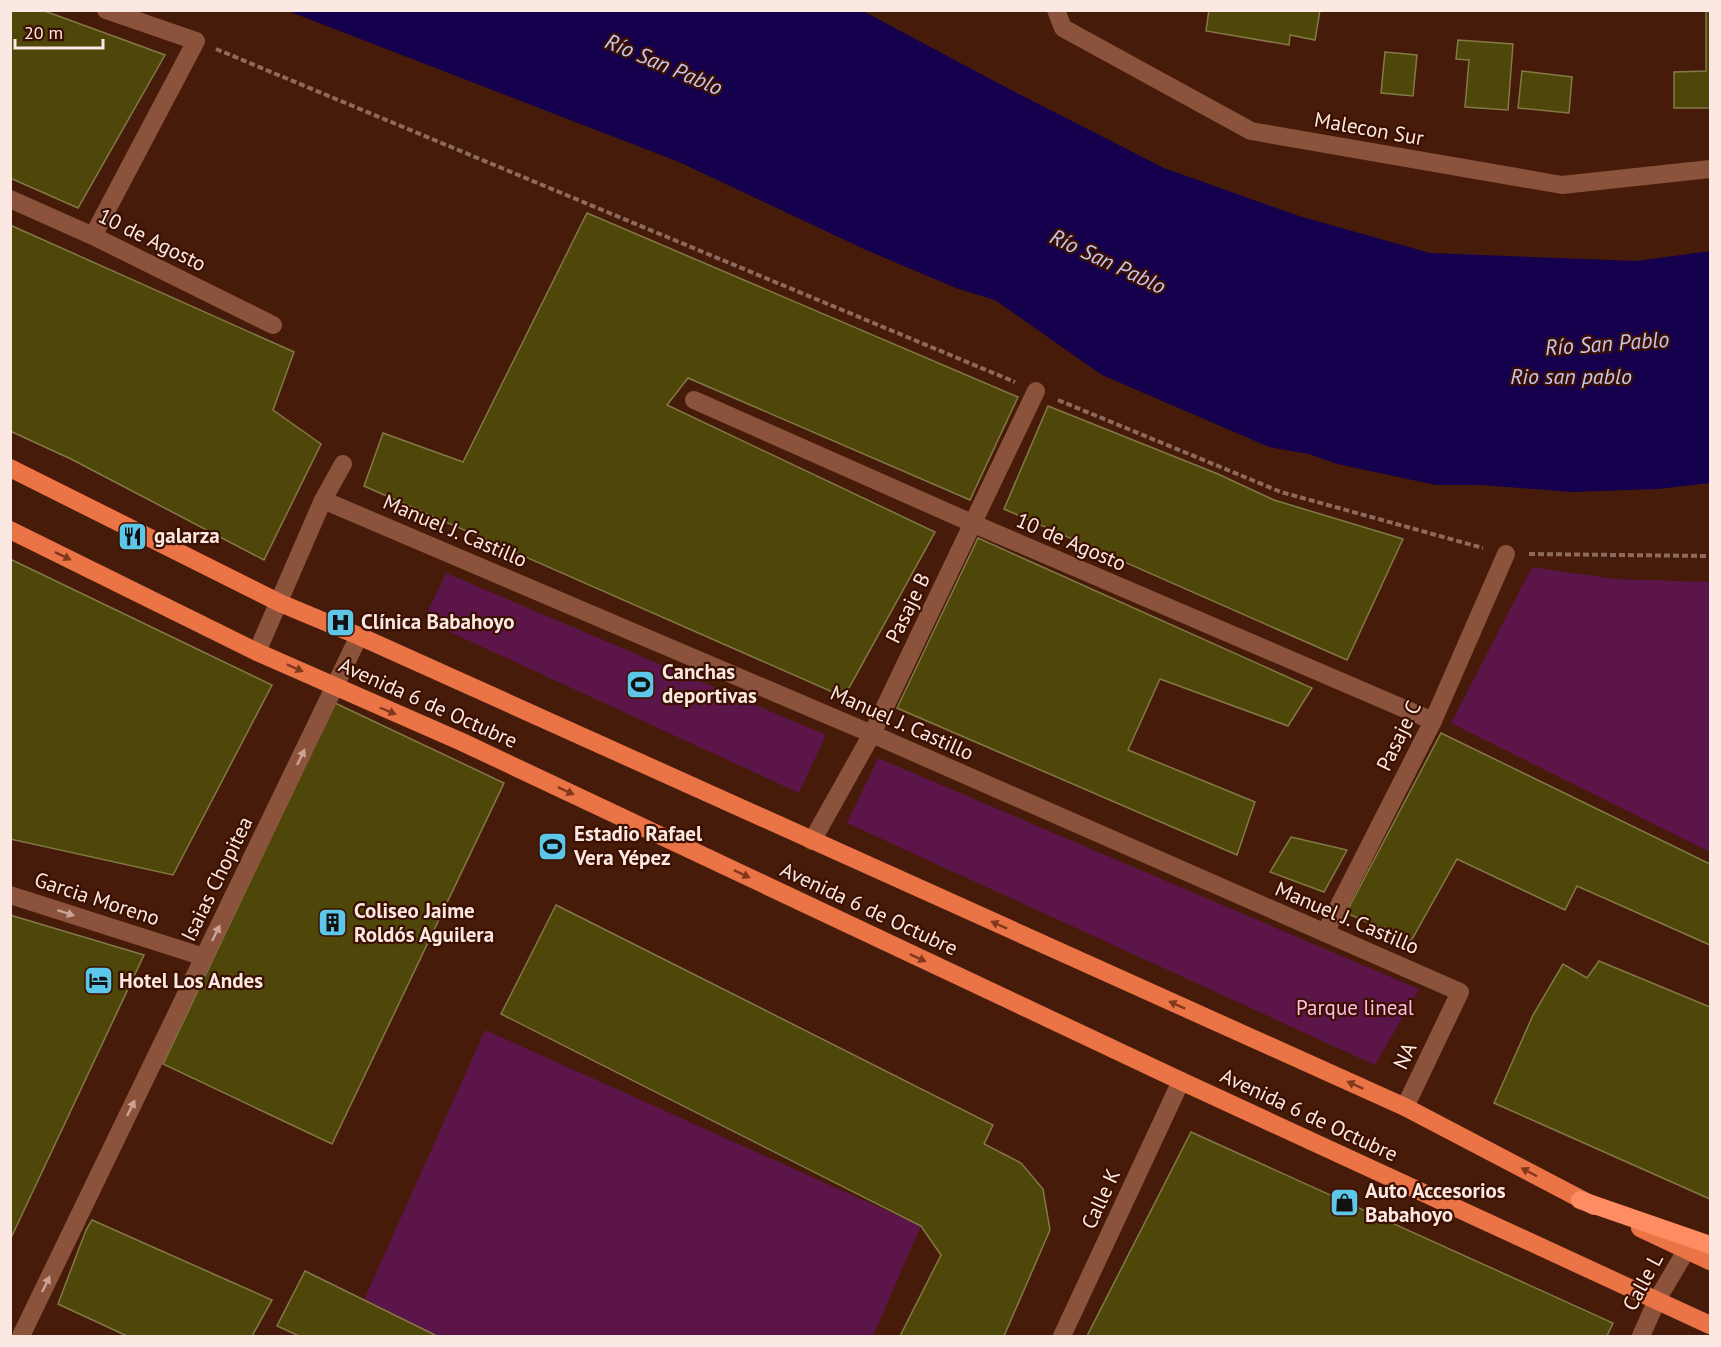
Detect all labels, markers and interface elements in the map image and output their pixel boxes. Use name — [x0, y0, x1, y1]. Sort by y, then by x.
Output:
scale bar — [15, 12, 104, 50]
text: 20 m — [24, 21, 63, 44]
water label: Río San Pablo — [601, 27, 727, 101]
street label: Malecon Sur — [1312, 106, 1426, 151]
street label: 10 de Agosto — [94, 202, 211, 277]
water label: Río San Pablo — [1046, 222, 1170, 300]
water label: Río San Pablo — [1544, 325, 1670, 361]
water label: Rio san pablo — [1510, 362, 1632, 390]
street label: Manuel J. Castillo — [379, 488, 531, 573]
street label: 10 de Agosto — [1012, 506, 1130, 577]
restaurant icon: galarza — [117, 520, 149, 552]
place label: galarza — [154, 522, 220, 549]
one-way arrow — [54, 550, 72, 560]
street label: Pasaje B — [879, 568, 936, 647]
hospital icon: Clínica Babahoyo — [324, 606, 356, 638]
place label: Clínica Babahoyo — [361, 608, 515, 635]
street label: Avenida 6 de Octubre — [335, 651, 522, 754]
place label: Canchas deportivas — [662, 658, 757, 709]
one-way arrow — [286, 664, 303, 673]
sports icon: Canchas deportivas — [625, 668, 657, 700]
street label: Manuel J. Castillo — [826, 679, 978, 766]
street label: Pasaje C — [1370, 696, 1427, 775]
one-way arrow — [379, 706, 397, 716]
one-way arrow — [295, 748, 305, 766]
one-way arrow — [557, 786, 574, 795]
street label: Isaias Chopitea — [175, 812, 258, 946]
place label: Estadio Rafael Vera Yépez — [573, 820, 703, 871]
sports icon: Estadio Rafael Vera Yépez — [537, 830, 569, 862]
street label: Avenida 6 de Octubre — [776, 856, 962, 961]
street label: Garcia Moreno — [31, 866, 163, 931]
one-way arrow — [733, 870, 750, 879]
street label: Manuel J. Castillo — [1271, 875, 1423, 960]
place label: Coliseo Jaime Roldós Aguilera — [354, 897, 494, 948]
building icon: Coliseo Jaime Roldós Aguilera — [317, 907, 349, 939]
one-way arrow — [57, 909, 75, 918]
one-way arrow — [989, 920, 1007, 930]
one-way arrow — [211, 924, 220, 941]
one-way arrow — [910, 953, 927, 962]
hotel icon: Hotel Los Andes — [82, 965, 114, 997]
place label: Hotel Los Andes — [119, 967, 263, 994]
park label: Parque lineal — [1296, 994, 1414, 1021]
one-way arrow — [1167, 1000, 1185, 1010]
street label: NA — [1387, 1037, 1423, 1073]
street label: Avenida 6 de Octubre — [1216, 1062, 1402, 1167]
one-way arrow — [1346, 1080, 1363, 1089]
one-way arrow — [127, 1100, 136, 1117]
street label: Calle K — [1075, 1164, 1126, 1233]
one-way arrow — [1520, 1168, 1537, 1177]
place label: Auto Accesorios Babahoyo — [1365, 1177, 1506, 1228]
shop icon: Auto Accesorios Babahoyo — [1328, 1187, 1360, 1219]
street label: Calle L — [1616, 1248, 1669, 1315]
one-way arrow — [42, 1275, 51, 1292]

